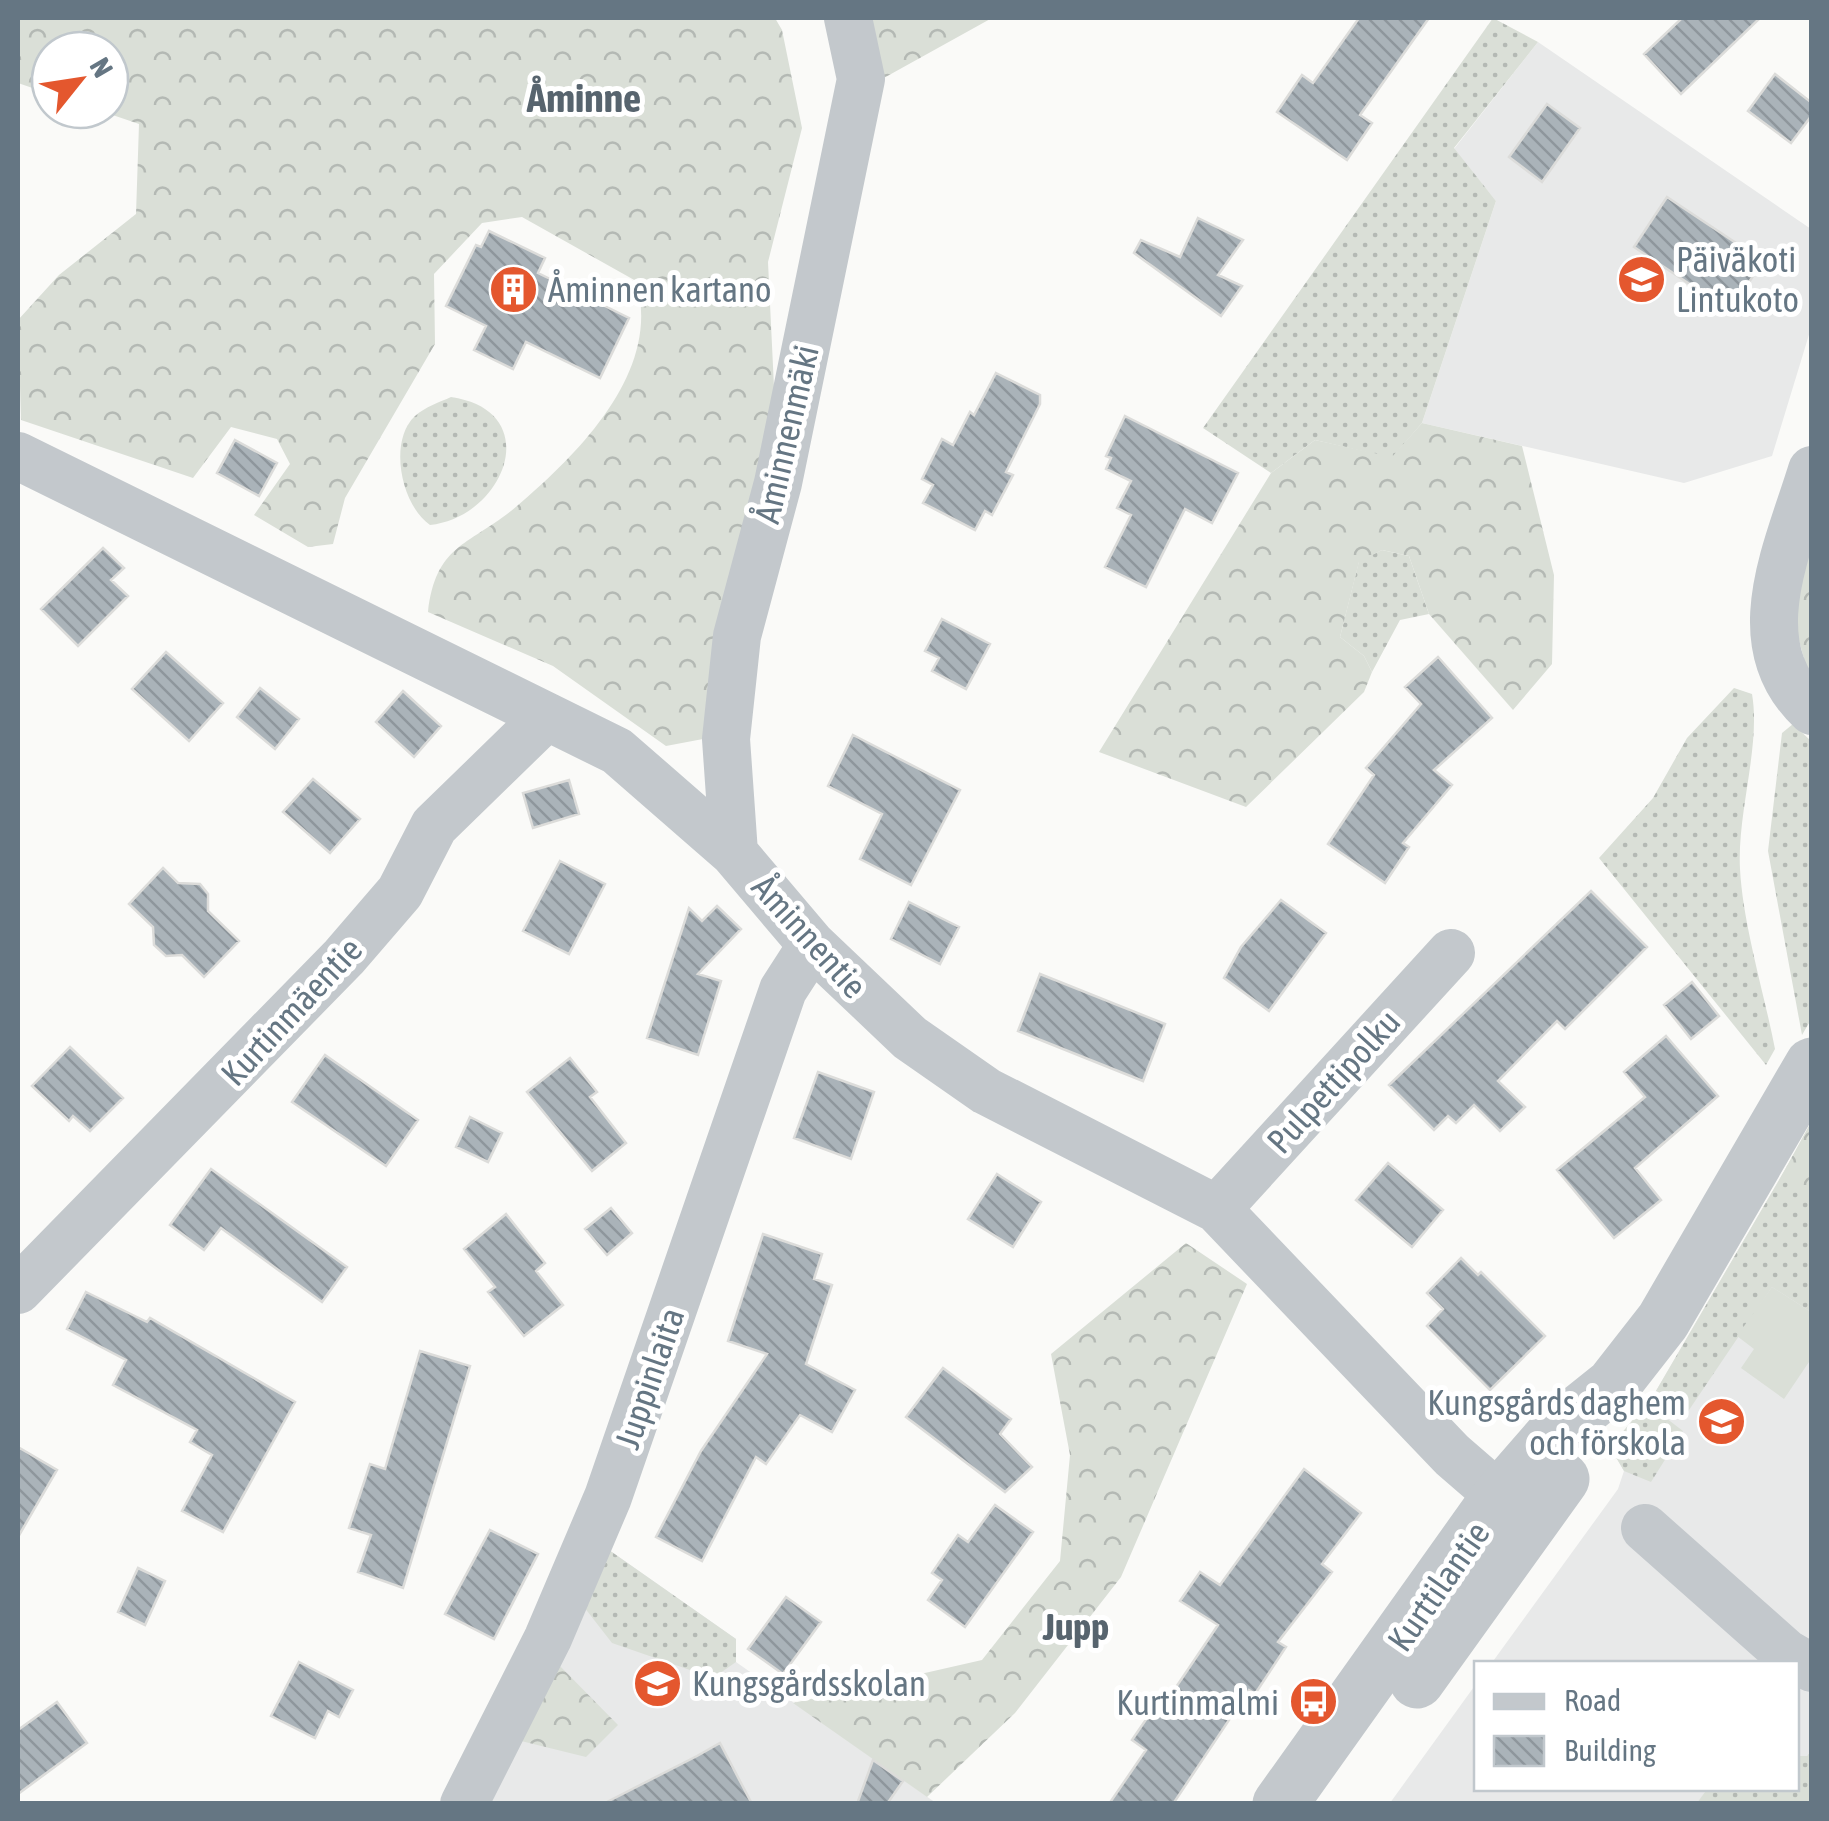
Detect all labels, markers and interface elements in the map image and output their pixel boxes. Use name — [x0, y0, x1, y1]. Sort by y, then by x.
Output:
north arrow — [30, 30, 130, 130]
text: N — [84, 52, 120, 83]
district label: Åminne — [526, 75, 641, 120]
place label: Päiväkoti Lintukoto — [1676, 239, 1799, 319]
school or university icon: Päiväkoti Lintukoto — [1615, 253, 1667, 305]
building icon: Åminnen kartano — [487, 263, 539, 315]
place label: Åminnen kartano — [548, 269, 771, 309]
street label: Åminnenmäki — [746, 341, 826, 527]
street label: Åminnentie — [745, 866, 875, 1006]
street label: Kurtinmäentie — [213, 929, 369, 1093]
street label: Pulpettipolku — [1258, 1001, 1408, 1161]
street label: Juppinlaita — [606, 1302, 692, 1454]
place label: Kungsgårds daghem och förskola — [1427, 1382, 1686, 1462]
school or university icon: Kungsgårds daghem och förskola — [1695, 1396, 1747, 1448]
street label: Kurttilantie — [1379, 1514, 1497, 1658]
district label: Jupp — [1042, 1605, 1109, 1648]
school or university icon: Kungsgårdsskolan — [631, 1657, 683, 1709]
legend — [1474, 1661, 1799, 1791]
place label: Kungsgårdsskolan — [692, 1663, 926, 1703]
bus stop icon: Kurtinmalmi — [1288, 1676, 1340, 1728]
place label: Kurtinmalmi — [1116, 1682, 1279, 1722]
text: Road — [1564, 1683, 1621, 1717]
text: Building — [1564, 1733, 1656, 1767]

